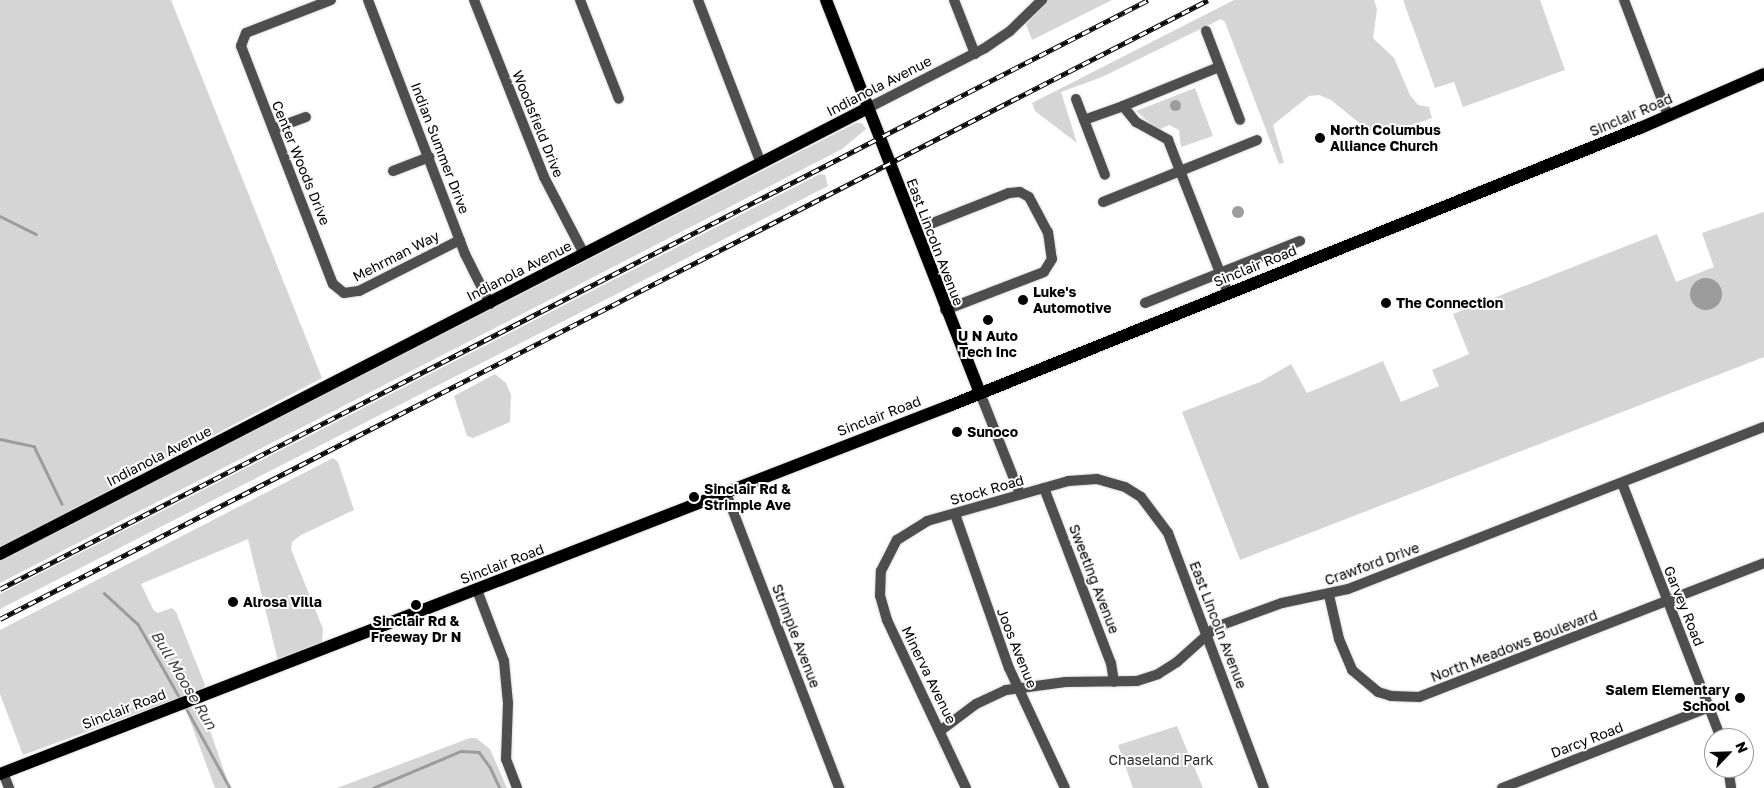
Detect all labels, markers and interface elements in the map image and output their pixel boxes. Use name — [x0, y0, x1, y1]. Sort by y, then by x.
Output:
street label: Indianola Avenue — [824, 52, 934, 120]
street label: Woodsfield Drive — [509, 68, 567, 180]
street label: Indian Summer Drive — [407, 80, 473, 216]
street label: Sinclair Road — [1587, 90, 1675, 140]
street label: Center Woods Drive — [268, 98, 334, 228]
place label: North Columbus Alliance Church — [1330, 122, 1441, 154]
marker: North Columbus Alliance Church — [1314, 132, 1326, 144]
street label: East Lincoln Avenue — [903, 176, 967, 308]
street label: Mehrman Way — [350, 227, 442, 285]
street label: Indianola Avenue — [464, 237, 574, 305]
street label: Sinclair Road — [1211, 242, 1299, 290]
place label: Luke's Automotive — [1033, 284, 1111, 316]
marker: Luke's Automotive — [1017, 294, 1029, 306]
place label: The Connection — [1396, 295, 1503, 311]
marker: The Connection — [1380, 297, 1392, 309]
marker: U N Auto Tech Inc — [982, 314, 994, 326]
place label: U N Auto Tech Inc — [958, 328, 1018, 361]
street label: Sinclair Road — [835, 392, 923, 440]
street label: Indianola Avenue — [104, 422, 214, 490]
place label: Sunoco — [967, 424, 1018, 440]
marker: Sunoco — [951, 426, 963, 438]
street label: Stock Road — [948, 471, 1026, 509]
place label: Sinclair Rd & Strimple Ave — [704, 481, 791, 514]
marker: Sinclair Rd & Strimple Ave — [688, 491, 700, 503]
street label: Sweeting Avenue — [1065, 522, 1123, 636]
street label: Crawford Drive — [1322, 539, 1422, 589]
street label: Sinclair Road — [458, 540, 546, 588]
street label: East Lincoln Avenue — [1186, 559, 1250, 691]
street label: Garvey Road — [1660, 564, 1708, 648]
street label: Strimple Avenue — [768, 582, 824, 690]
place label: Alrosa Villa — [243, 594, 322, 610]
marker: Alrosa Villa — [227, 596, 239, 608]
marker: Sinclair Rd & Freeway Dr N — [410, 599, 422, 611]
street label: Joos Avenue — [993, 605, 1041, 691]
street label: North Meadows Boulevard — [1428, 606, 1600, 686]
place label: Sinclair Rd & Freeway Dr N — [371, 613, 461, 646]
street label: Minerva Avenue — [898, 623, 960, 727]
water label: Bull Moose Run — [147, 627, 221, 733]
place label: Salem Elementary School — [1605, 682, 1730, 714]
street label: Sinclair Road — [80, 685, 168, 733]
marker: Salem Elementary School — [1734, 692, 1746, 704]
street label: Darcy Road — [1549, 719, 1625, 761]
north arrow — [1704, 728, 1754, 778]
text: N — [1732, 739, 1752, 755]
park label: Chaseland Park — [1109, 752, 1213, 768]

